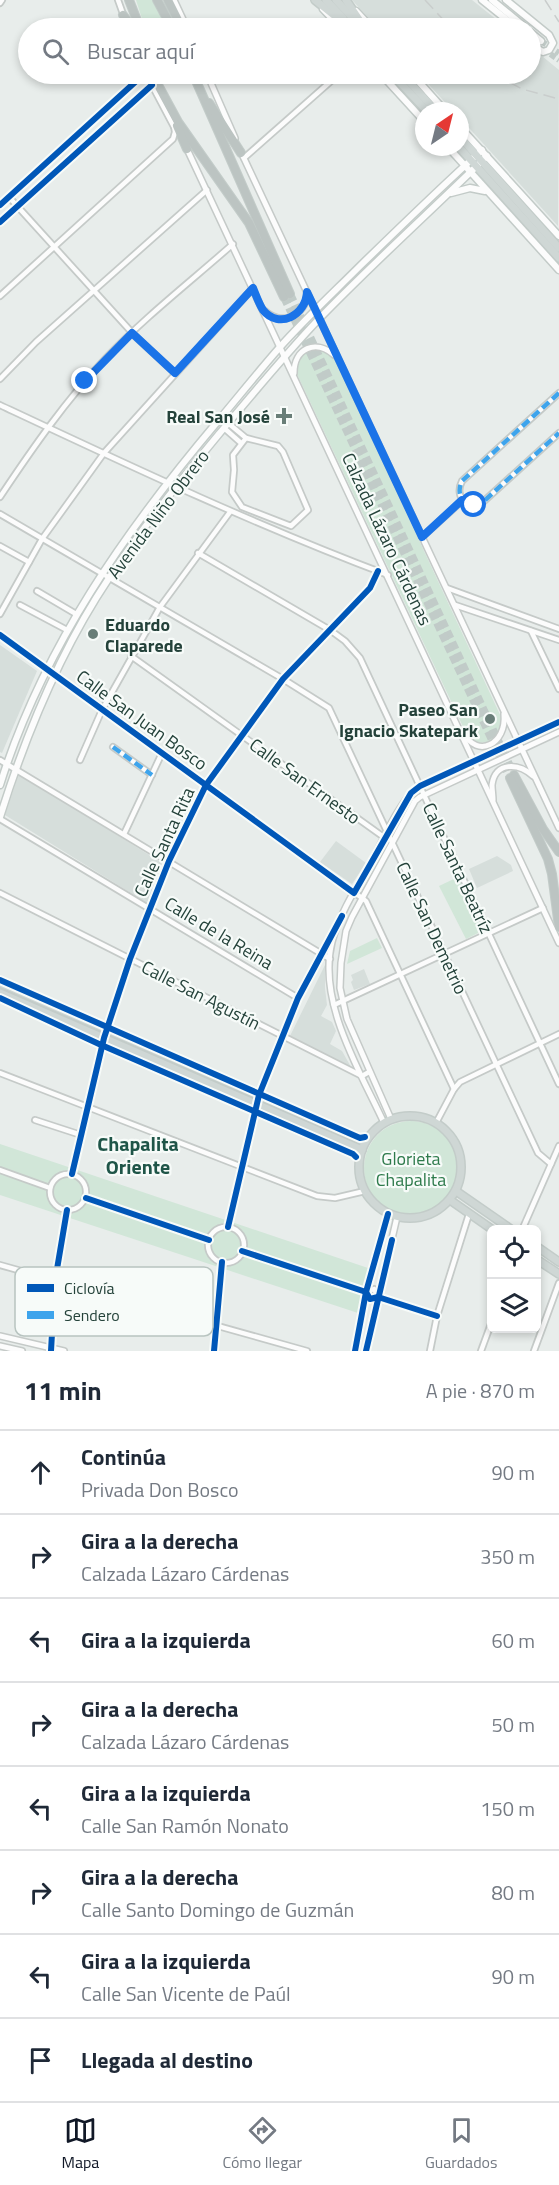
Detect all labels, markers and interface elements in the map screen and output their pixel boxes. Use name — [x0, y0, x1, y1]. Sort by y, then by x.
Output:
search box — [18, 18, 541, 84]
text: Buscar aquí — [87, 34, 195, 68]
icon: search — [39, 35, 72, 68]
north arrow — [415, 102, 469, 156]
route end — [71, 367, 97, 393]
place label: Real San José — [166, 403, 270, 430]
marker: Real San José — [275, 407, 293, 425]
street label: Avenida Niño Obrero — [100, 444, 216, 584]
street label: Calzada Lázaro Cárdenas — [335, 448, 439, 630]
route start — [460, 491, 486, 517]
place label: Eduardo Claparede — [105, 611, 183, 659]
marker: Eduardo Claparede — [86, 627, 100, 641]
street label: Calle San Juan Bosco — [71, 663, 213, 777]
place label: Paseo San Ignacio Skatepark — [339, 696, 479, 744]
marker: Paseo San Ignacio Skatepark — [483, 712, 497, 726]
street label: Calle San Ernesto — [244, 731, 366, 831]
street label: Calle Santa Rita — [127, 783, 201, 901]
street label: Calle Santa Beatríz — [416, 798, 500, 938]
street label: Calle San Demetrio — [389, 857, 475, 999]
street label: Calle de la Reina — [160, 890, 278, 976]
street label: Calle San Agustín — [137, 953, 265, 1037]
district label: Chapalita Oriente — [97, 1128, 179, 1182]
park label: Glorieta Chapalita — [376, 1145, 446, 1193]
map controls — [487, 1225, 541, 1333]
button: locate — [487, 1225, 541, 1279]
legend — [15, 1267, 213, 1336]
text: Ciclovía — [64, 1276, 114, 1300]
button: layers — [487, 1279, 541, 1333]
text: Sendero — [64, 1303, 120, 1327]
text: 11 min — [24, 1371, 102, 1410]
text: A pie · 870 m — [426, 1375, 535, 1406]
text: Continúa — [81, 1440, 166, 1474]
icon: ahead — [24, 1456, 57, 1489]
text: 90 m — [491, 1457, 535, 1488]
text: Privada Don Bosco — [81, 1474, 239, 1505]
text: Gira a la derecha — [81, 1524, 238, 1558]
icon: right — [24, 1540, 57, 1573]
text: 350 m — [480, 1541, 535, 1572]
text: Calzada Lázaro Cárdenas — [81, 1558, 289, 1589]
text: Gira a la izquierda — [81, 1623, 251, 1657]
icon: left — [24, 1624, 57, 1657]
text: 60 m — [491, 1625, 535, 1656]
text: Gira a la derecha — [81, 1692, 238, 1726]
icon: right — [24, 1708, 57, 1741]
text: 50 m — [491, 1709, 535, 1740]
text: Calzada Lázaro Cárdenas — [81, 1726, 289, 1757]
text: Gira a la izquierda — [81, 1776, 251, 1810]
icon: left — [24, 1792, 57, 1825]
text: 150 m — [480, 1793, 535, 1824]
text: Calle San Ramón Nonato — [81, 1810, 289, 1841]
text: Gira a la derecha — [81, 1860, 238, 1894]
icon: right — [24, 1876, 57, 1909]
text: 80 m — [491, 1877, 535, 1908]
text: Calle Santo Domingo de Guzmán — [81, 1894, 354, 1925]
text: Gira a la izquierda — [81, 1944, 251, 1978]
icon: left — [24, 1960, 57, 1993]
text: 90 m — [491, 1961, 535, 1992]
text: Calle San Vicente de Paúl — [81, 1978, 291, 2009]
text: Llegada al destino — [81, 2043, 253, 2077]
icon: arrive — [24, 2044, 57, 2077]
tab: Mapa — [61, 2114, 99, 2174]
tab: Cómo llegar — [222, 2114, 302, 2174]
tab: Guardados — [425, 2114, 497, 2174]

